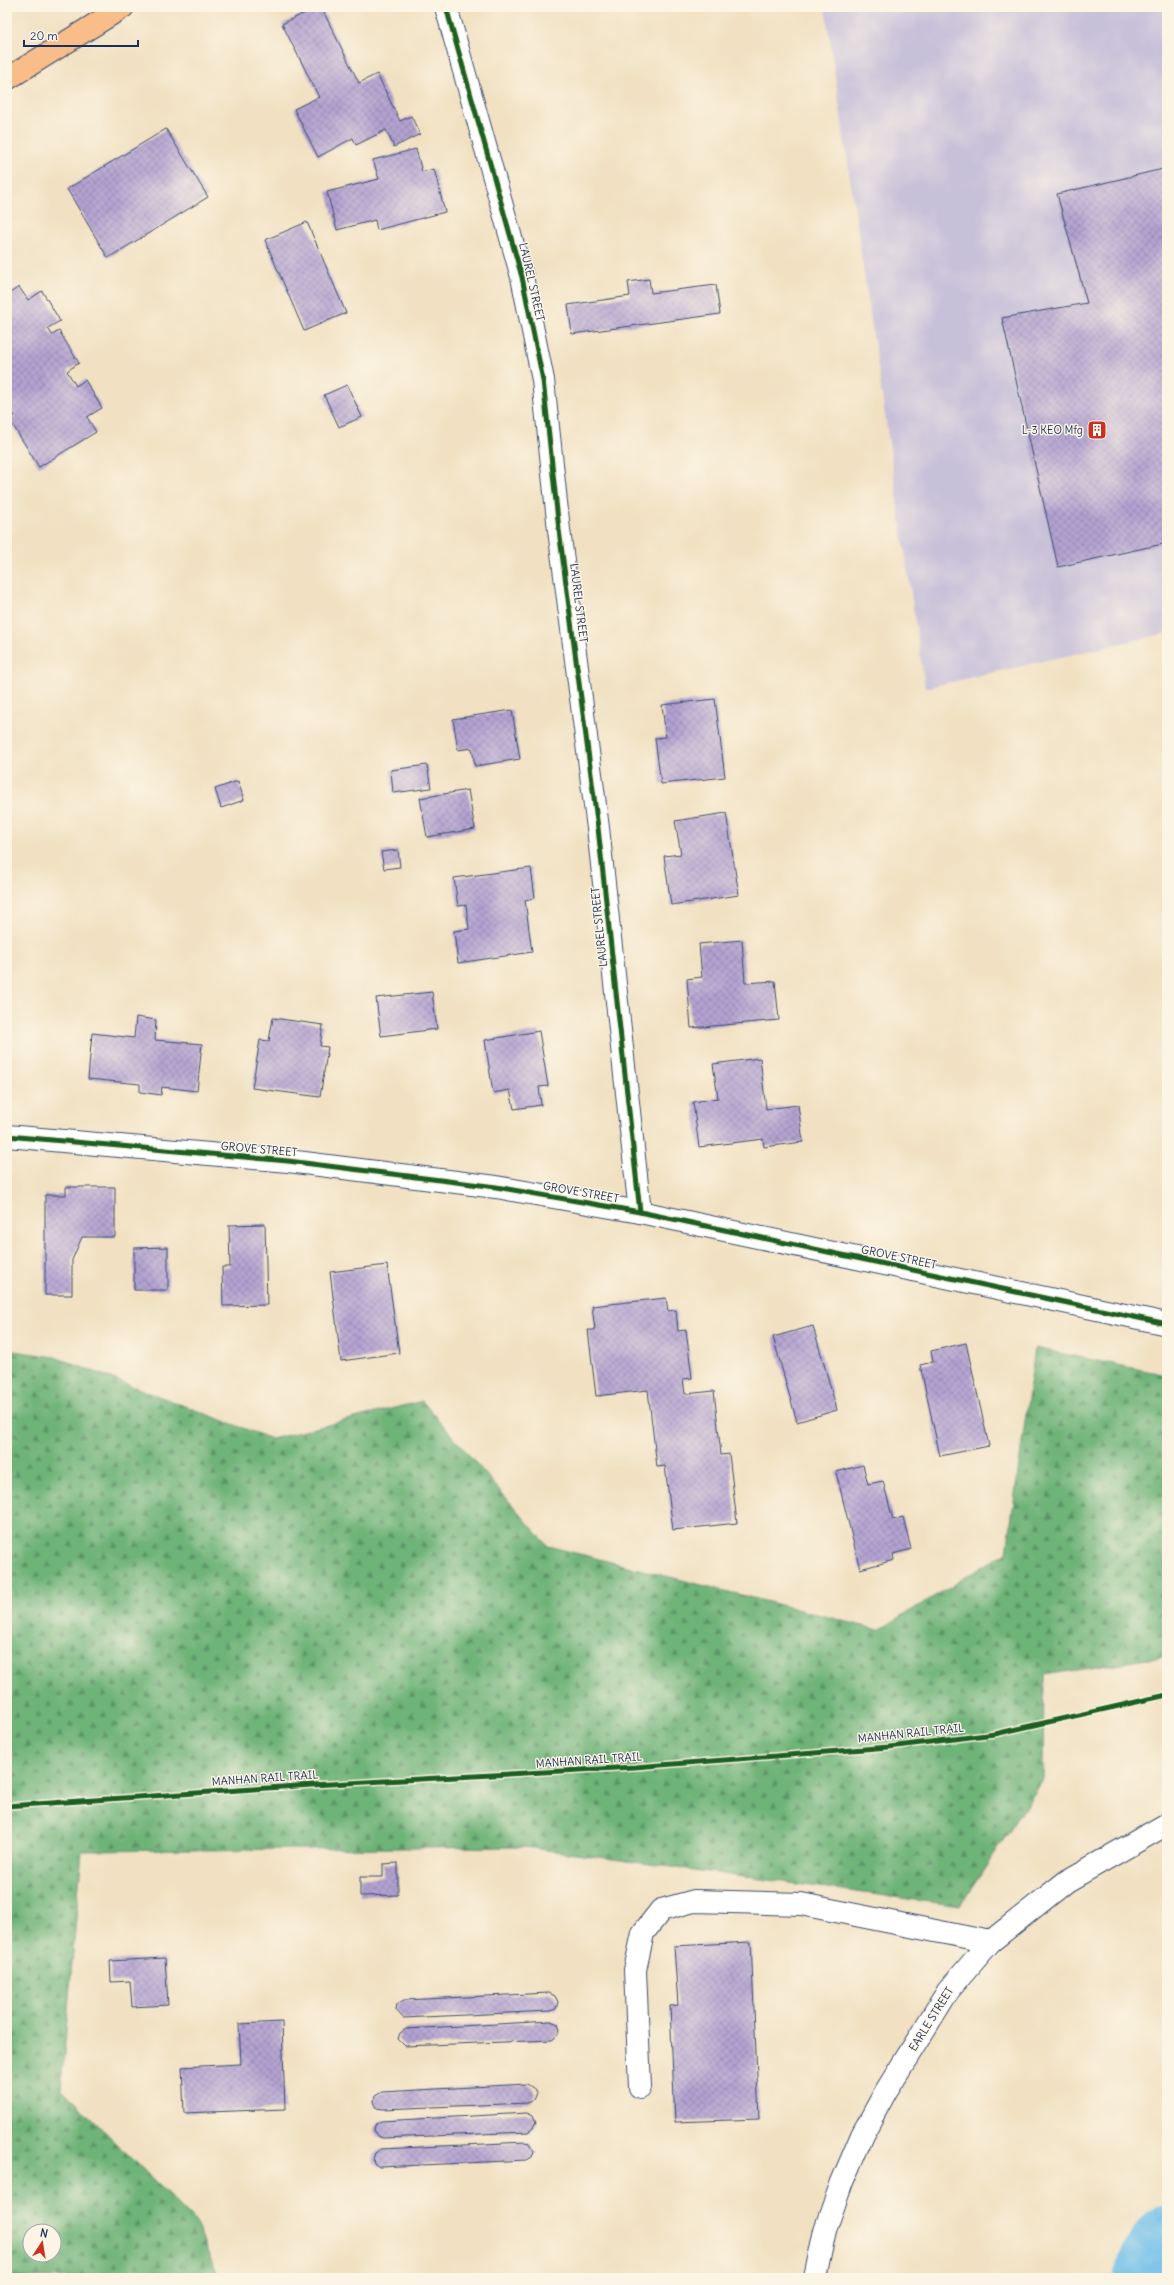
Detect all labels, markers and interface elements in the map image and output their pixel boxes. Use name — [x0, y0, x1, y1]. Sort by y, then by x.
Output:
scale bar — [24, 22, 138, 48]
text: 20 m — [30, 28, 58, 43]
street label: LAUREL STREET — [516, 241, 548, 323]
building icon: L-3 KEO Mfg — [1086, 419, 1108, 441]
place label: L-3 KEO Mfg — [1022, 423, 1083, 437]
street label: LAUREL STREET — [567, 562, 591, 644]
street label: LAUREL STREET — [588, 886, 610, 968]
street label: GROVE STREET — [220, 1139, 298, 1159]
street label: GROVE STREET — [542, 1178, 620, 1206]
street label: GROVE STREET — [860, 1242, 938, 1272]
street label: MANHAN RAIL TRAIL — [857, 1720, 965, 1746]
street label: MANHAN RAIL TRAIL — [535, 1749, 643, 1771]
street label: MANHAN RAIL TRAIL — [211, 1767, 319, 1789]
street label: EARLE STREET — [906, 1984, 956, 2054]
north arrow — [22, 2223, 62, 2263]
text: N — [39, 2226, 49, 2241]

